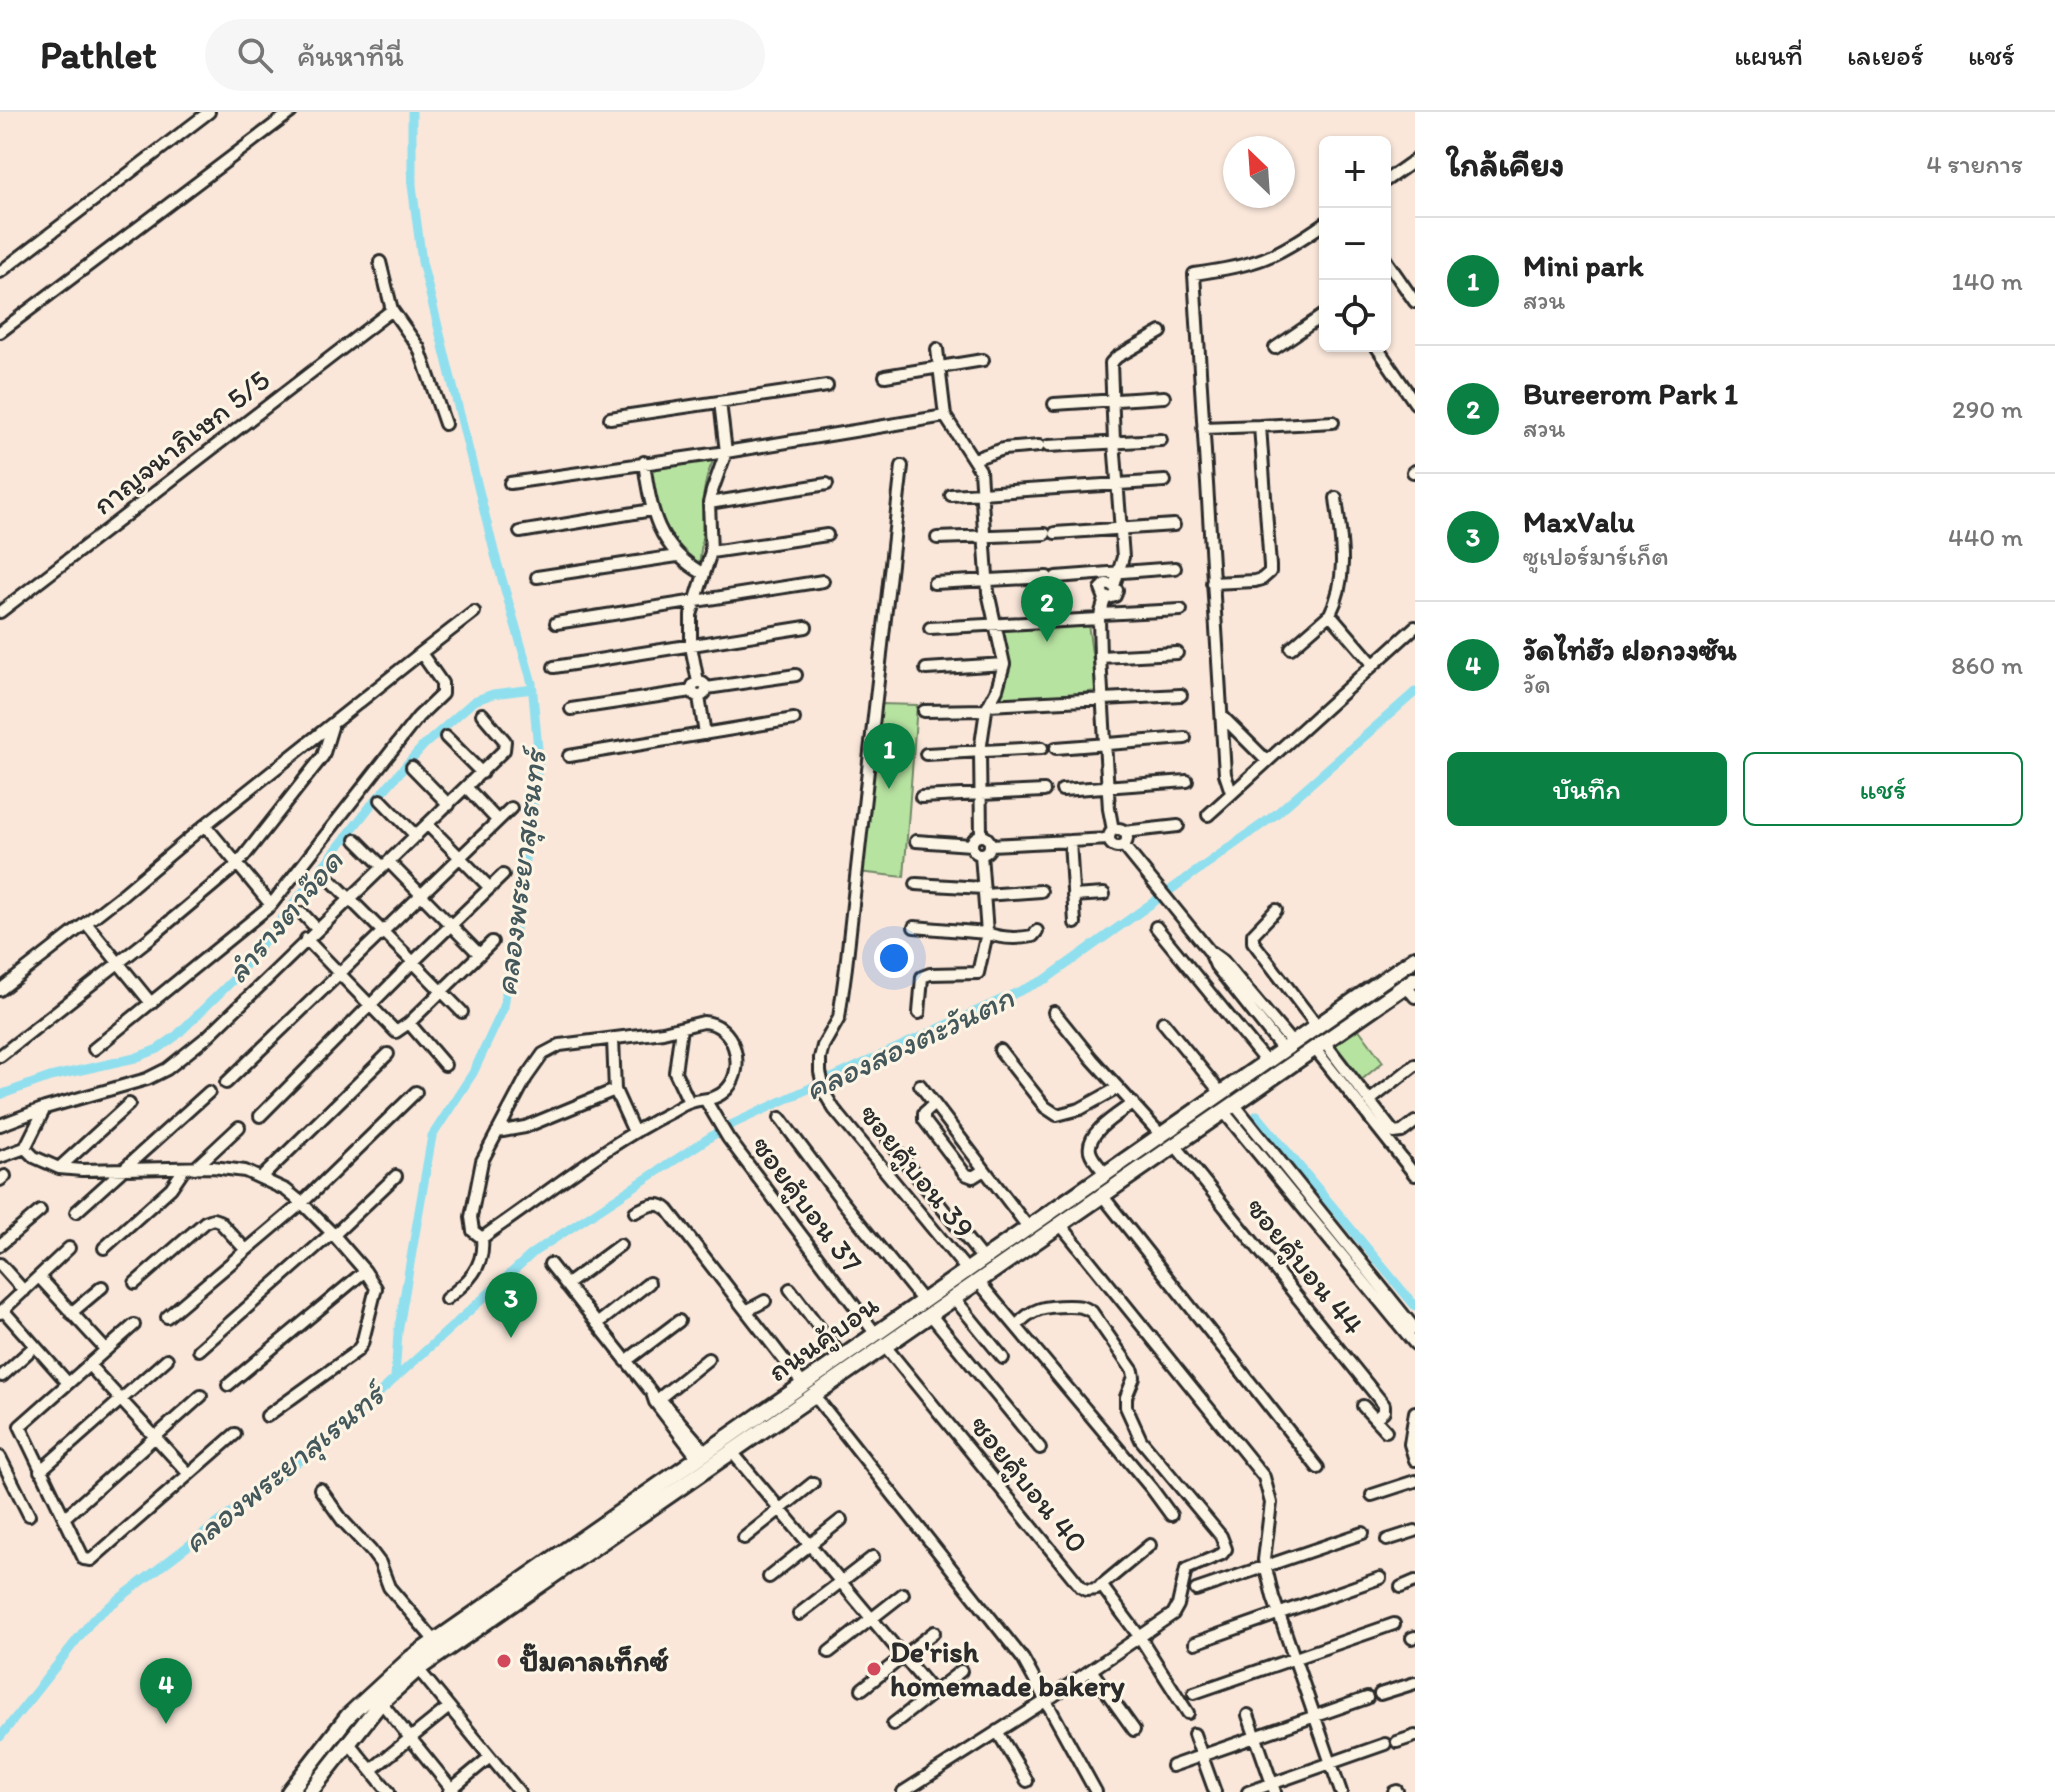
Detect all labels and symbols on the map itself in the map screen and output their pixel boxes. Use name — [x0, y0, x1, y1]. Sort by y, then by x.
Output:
north arrow — [1223, 136, 1295, 208]
street label: กาญจนาภิเษก 5/5 — [85, 361, 277, 522]
pin: 2 — [1021, 576, 1073, 642]
pin: 1 — [863, 723, 915, 789]
water label: คลองพระยาสุเรนทร์ — [486, 744, 556, 998]
water label: ลำรางตาจ๊อด — [217, 841, 351, 990]
your location — [874, 938, 914, 978]
water label: คลองสองตะวันตก — [798, 978, 1020, 1108]
street label: ซอยคู้บอน 39 — [851, 1096, 983, 1246]
street label: ซอยคู้บอน 37 — [743, 1128, 871, 1280]
street label: ซอยคู้บอน 44 — [1238, 1189, 1372, 1343]
pin: 3 — [485, 1272, 537, 1338]
street label: ถนนคู้บอน — [760, 1286, 886, 1390]
water label: คลองพระยาสุเรนทร์ — [175, 1373, 396, 1562]
street label: ซอยคู้บอน 40 — [962, 1407, 1096, 1561]
place label: De'rish homemade bakery — [890, 1633, 1125, 1704]
place label: ปั๊มคาลเท็กซ์ — [519, 1642, 669, 1679]
marker: ปั๊มคาลเท็กซ์ — [495, 1652, 513, 1670]
pin: 4 — [140, 1658, 192, 1724]
marker: De'rish homemade bakery — [865, 1660, 883, 1678]

